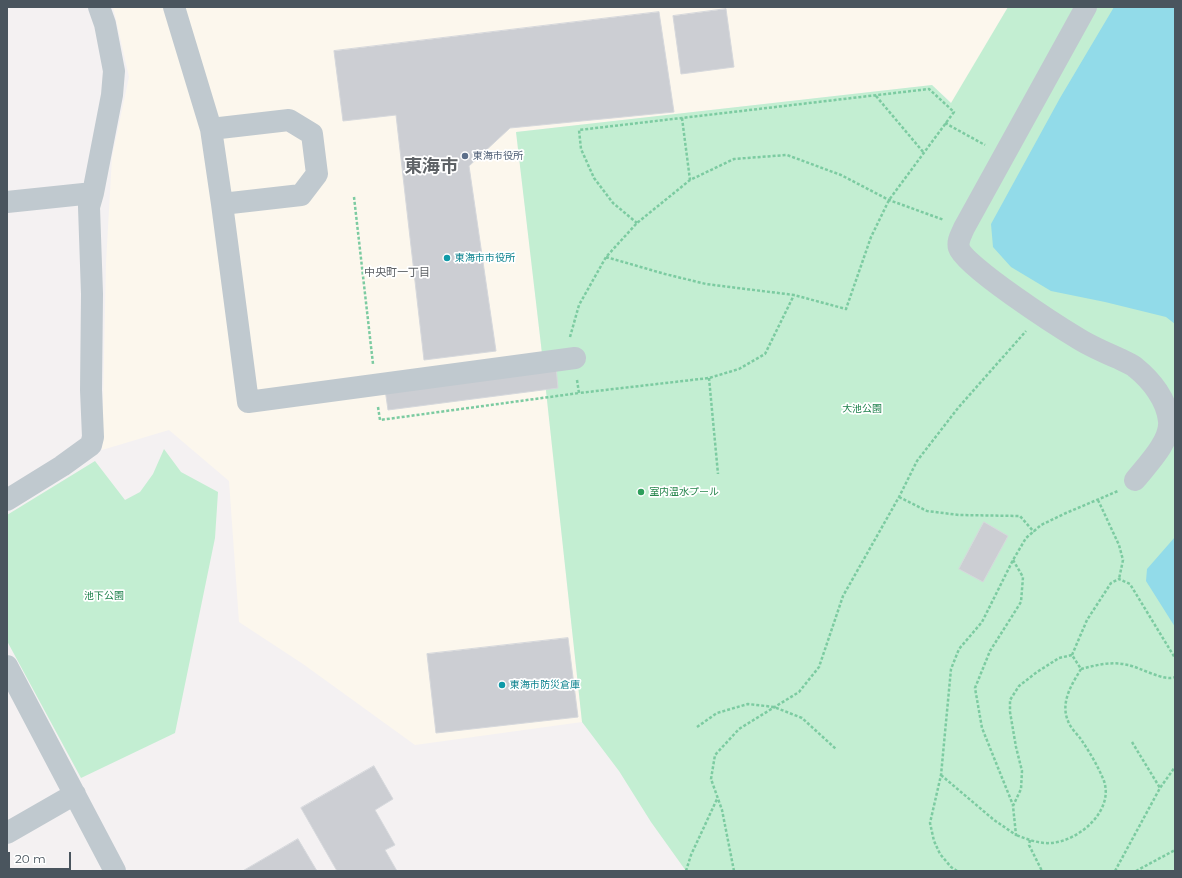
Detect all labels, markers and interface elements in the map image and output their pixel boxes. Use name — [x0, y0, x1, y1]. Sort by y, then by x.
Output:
place label: 東海市役所 — [473, 150, 523, 162]
marker: 東海市役所 — [460, 151, 470, 161]
district label: 東海市 — [404, 156, 458, 178]
place label: 東海市市役所 — [455, 252, 515, 264]
marker: 東海市市役所 — [442, 253, 452, 263]
district label: 中央町一丁目 — [364, 266, 430, 280]
park label: 大池公園 — [842, 403, 882, 415]
place label: 室内温水プール — [649, 486, 719, 498]
marker: 室内温水プール — [636, 487, 646, 497]
park label: 池下公園 — [84, 590, 124, 602]
place label: 東海市防災倉庫 — [510, 679, 580, 691]
marker: 東海市防災倉庫 — [497, 680, 507, 690]
scale bar — [10, 844, 73, 870]
text: 20 m — [15, 851, 46, 866]

